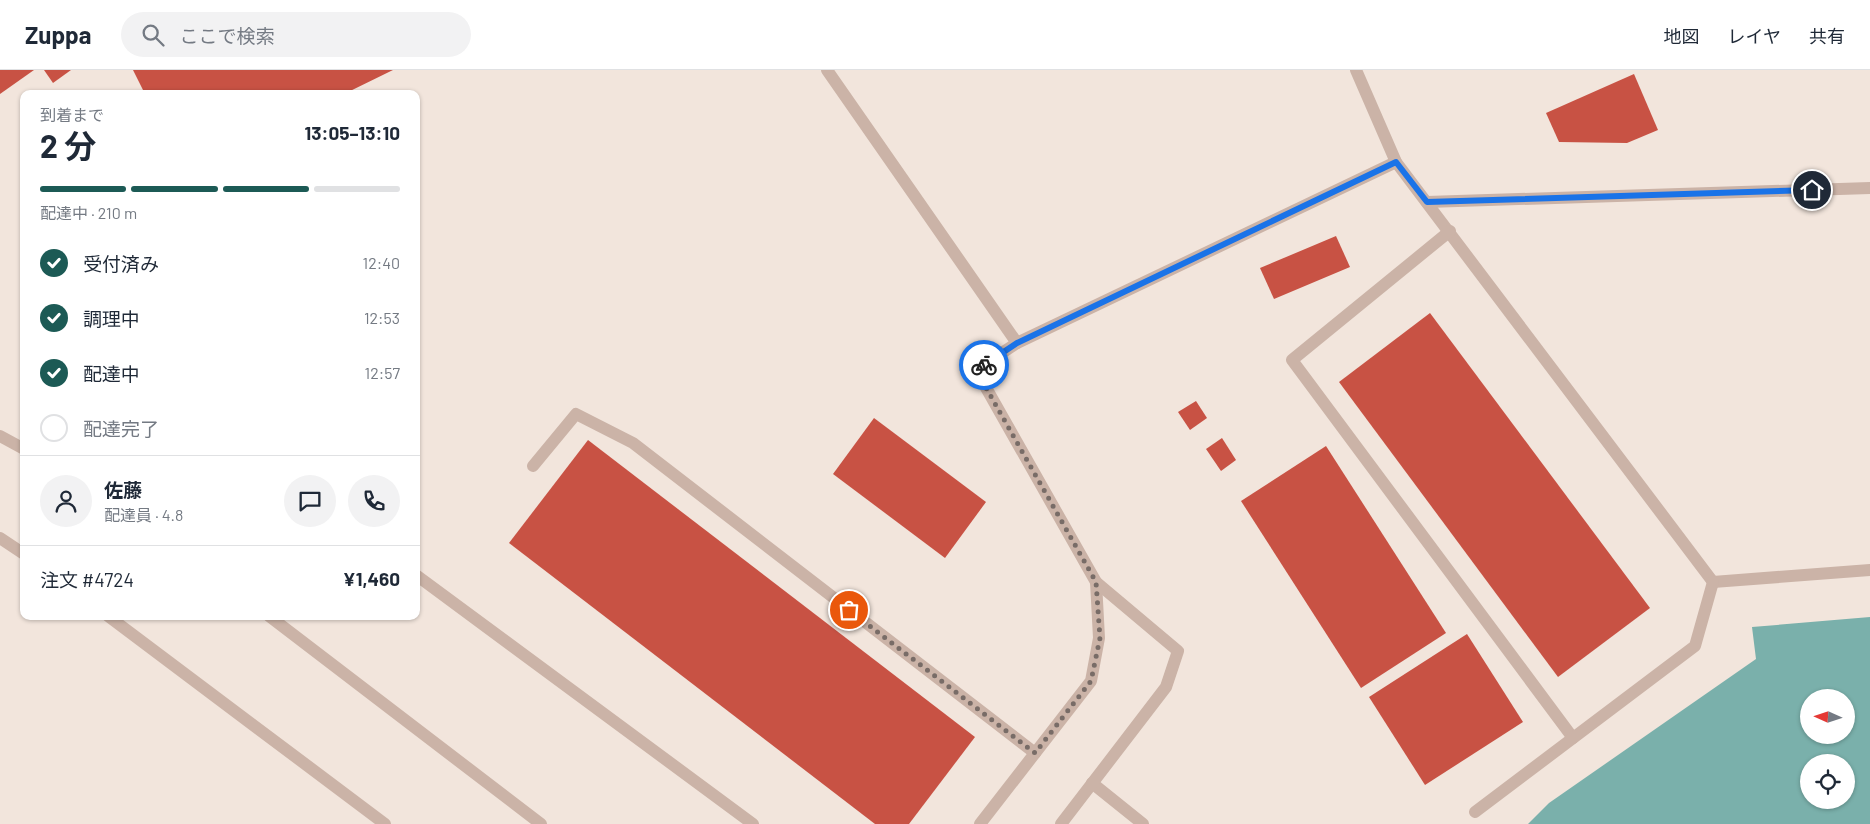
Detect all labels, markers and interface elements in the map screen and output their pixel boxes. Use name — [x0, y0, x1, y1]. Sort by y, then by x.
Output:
search box — [121, 12, 471, 57]
text: Zuppa — [25, 20, 91, 49]
icon: search — [139, 21, 167, 49]
text: ここで検索 — [179, 24, 274, 47]
text: 地図 — [1664, 25, 1700, 47]
text: レイヤ — [1728, 25, 1781, 47]
text: 共有 — [1809, 25, 1845, 47]
text: 到着まで — [40, 105, 104, 124]
text: 13:05–13:10 — [305, 121, 400, 144]
text: 2 分 — [40, 126, 96, 164]
pin — [1791, 169, 1833, 211]
icon: home — [1798, 176, 1826, 204]
text: 配達中 · 210 m — [40, 203, 137, 222]
icon: check — [40, 249, 68, 277]
text: 受付済み — [83, 252, 159, 275]
text: 12:40 — [363, 253, 400, 272]
icon: check — [40, 304, 68, 332]
text: 調理中 — [83, 307, 140, 330]
text: 12:53 — [364, 308, 400, 327]
courier — [959, 340, 1009, 390]
icon: bike — [970, 351, 998, 379]
icon: check — [40, 359, 68, 387]
text: 配達中 — [83, 362, 140, 385]
text: 12:57 — [365, 363, 400, 382]
text: 配達完了 — [83, 417, 159, 440]
button: person — [40, 475, 92, 527]
button: chat — [284, 475, 336, 527]
button: phone — [348, 475, 400, 527]
text: 佐藤 — [104, 478, 142, 501]
text: 配達員 · 4.8 — [104, 505, 183, 524]
text: ¥1,460 — [343, 567, 400, 590]
text: 注文 #4724 — [40, 568, 134, 591]
pin — [828, 589, 870, 631]
icon: bag — [835, 596, 863, 624]
north arrow — [1800, 689, 1855, 744]
map controls — [1800, 689, 1855, 809]
button: locate — [1800, 754, 1855, 809]

